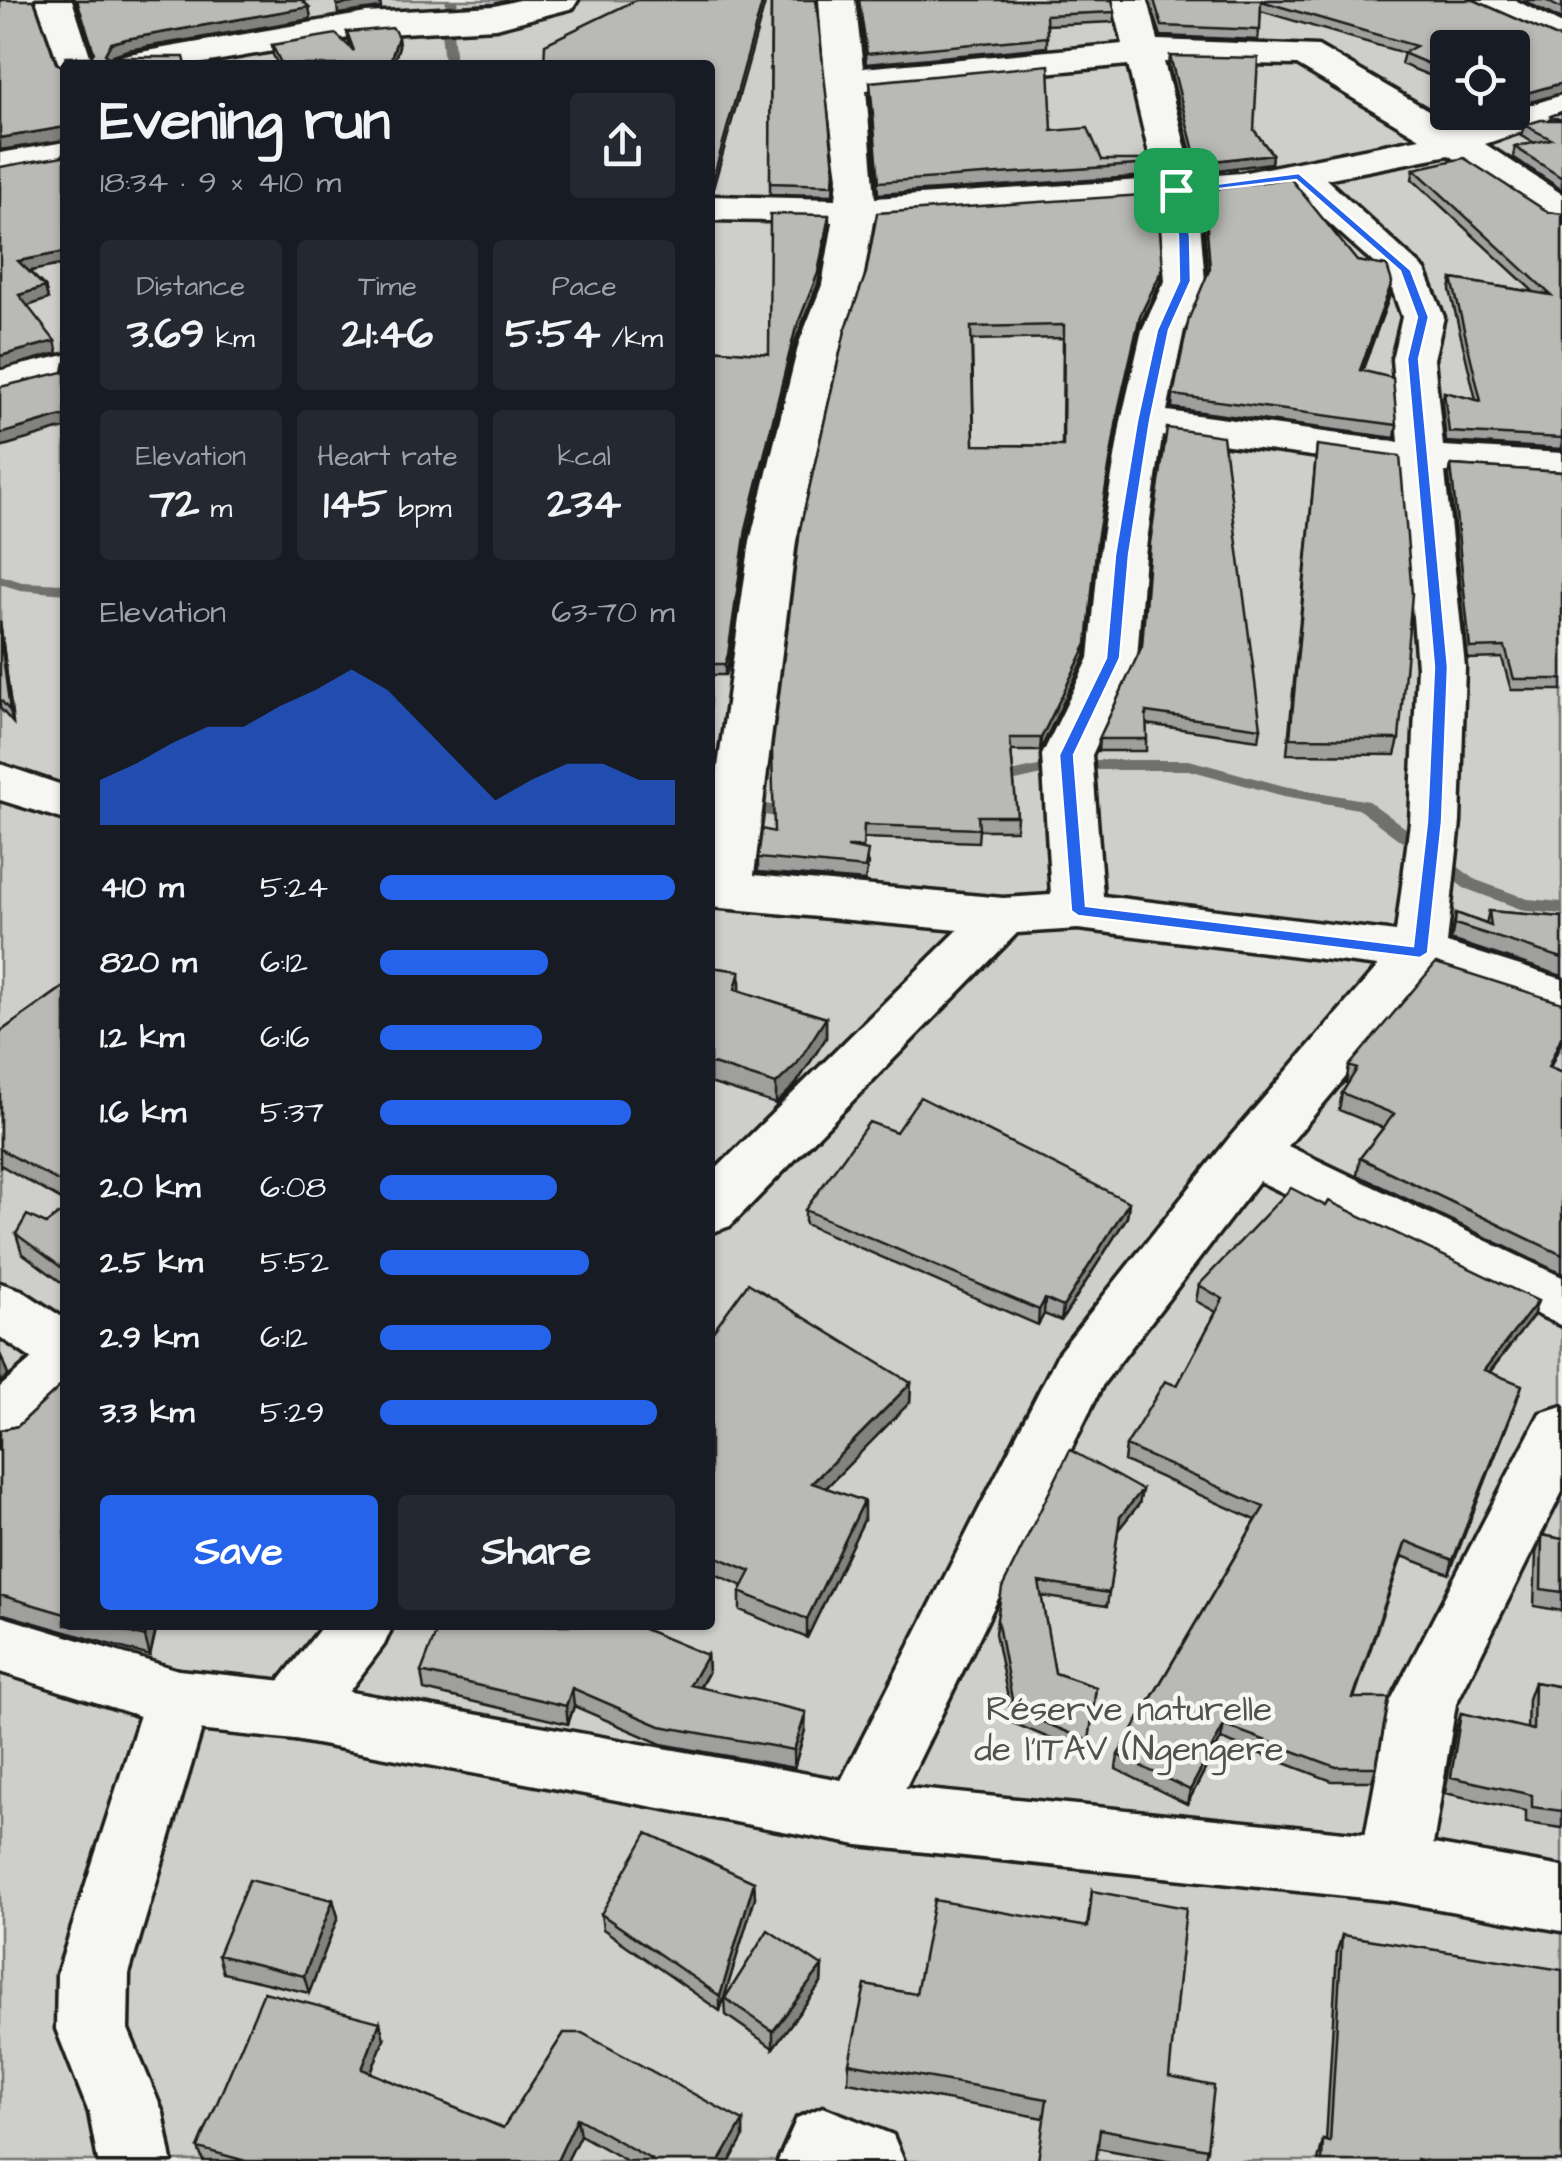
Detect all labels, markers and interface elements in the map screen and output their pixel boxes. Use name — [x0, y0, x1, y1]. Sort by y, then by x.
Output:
map controls — [1430, 30, 1530, 130]
button: locate — [1430, 30, 1530, 130]
text: Evening run — [100, 84, 390, 160]
button: share — [570, 93, 675, 198]
pin — [1134, 148, 1219, 233]
text: 18:34 · 9 × 410 m — [100, 160, 341, 205]
icon: arrive — [1149, 163, 1204, 218]
text: Distance — [136, 267, 245, 306]
text: Time — [358, 267, 417, 306]
text: Pace — [552, 267, 617, 306]
text: 3.69 — [127, 306, 204, 364]
text: 21:46 — [342, 306, 433, 364]
text: 5:54 — [505, 306, 600, 364]
text: km — [204, 319, 255, 358]
text: /km — [600, 319, 663, 358]
text: Elevation — [136, 437, 246, 476]
text: Heart rate — [317, 437, 458, 476]
text: kcal — [557, 437, 611, 476]
text: 72 — [149, 476, 199, 534]
text: 145 — [323, 476, 387, 534]
text: 234 — [547, 476, 621, 534]
text: m — [199, 489, 232, 528]
text: bpm — [387, 489, 452, 528]
text: Elevation — [100, 590, 226, 635]
text: 63–70 m — [551, 590, 675, 635]
text: 410 m — [100, 865, 184, 910]
text: 5:24 — [260, 865, 328, 910]
text: 820 m — [100, 940, 197, 985]
text: 6:12 — [260, 940, 308, 985]
text: 1.2 km — [100, 1015, 184, 1060]
text: 6:16 — [260, 1015, 310, 1060]
text: 1.6 km — [100, 1090, 186, 1135]
text: 5:37 — [260, 1090, 324, 1135]
text: 2.0 km — [100, 1165, 200, 1210]
text: 6:08 — [260, 1165, 326, 1210]
text: 2.5 km — [100, 1240, 203, 1285]
text: 5:52 — [260, 1240, 329, 1285]
text: 2.9 km — [100, 1315, 198, 1360]
text: 6:12 — [260, 1315, 308, 1360]
text: 3.3 km — [100, 1390, 194, 1435]
text: 5:29 — [260, 1390, 325, 1435]
button: Save — [100, 1495, 378, 1610]
button: Share — [398, 1495, 675, 1610]
park label: Réserve naturelle de l'ITAV (Ngengere — [974, 1685, 1284, 1776]

